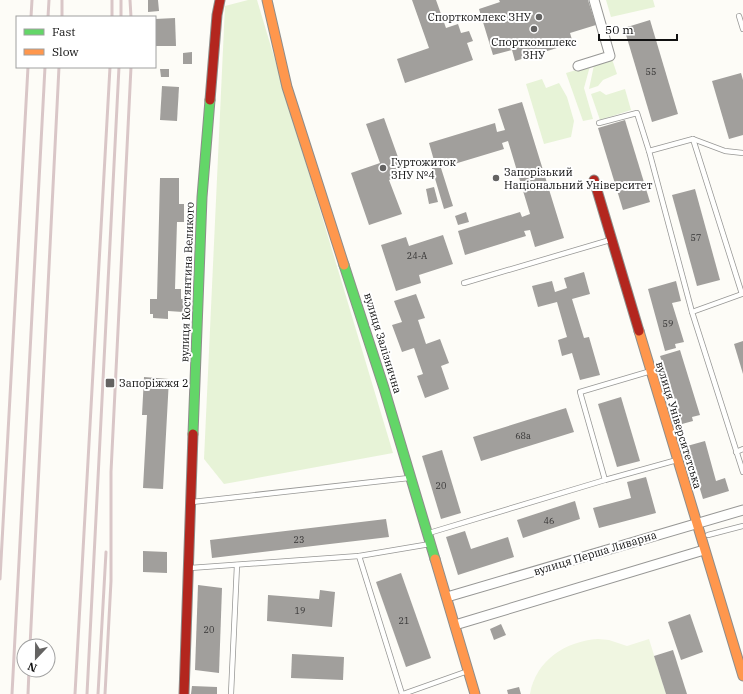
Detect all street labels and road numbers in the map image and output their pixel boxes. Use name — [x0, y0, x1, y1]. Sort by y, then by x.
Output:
street label: вулиця Костянтина Великого — [177, 202, 197, 362]
street label: вулиця Залізнична — [361, 291, 405, 395]
street label: вулиця Університетська — [653, 360, 705, 490]
street label: вулиця Перша Ливарна — [532, 528, 658, 578]

